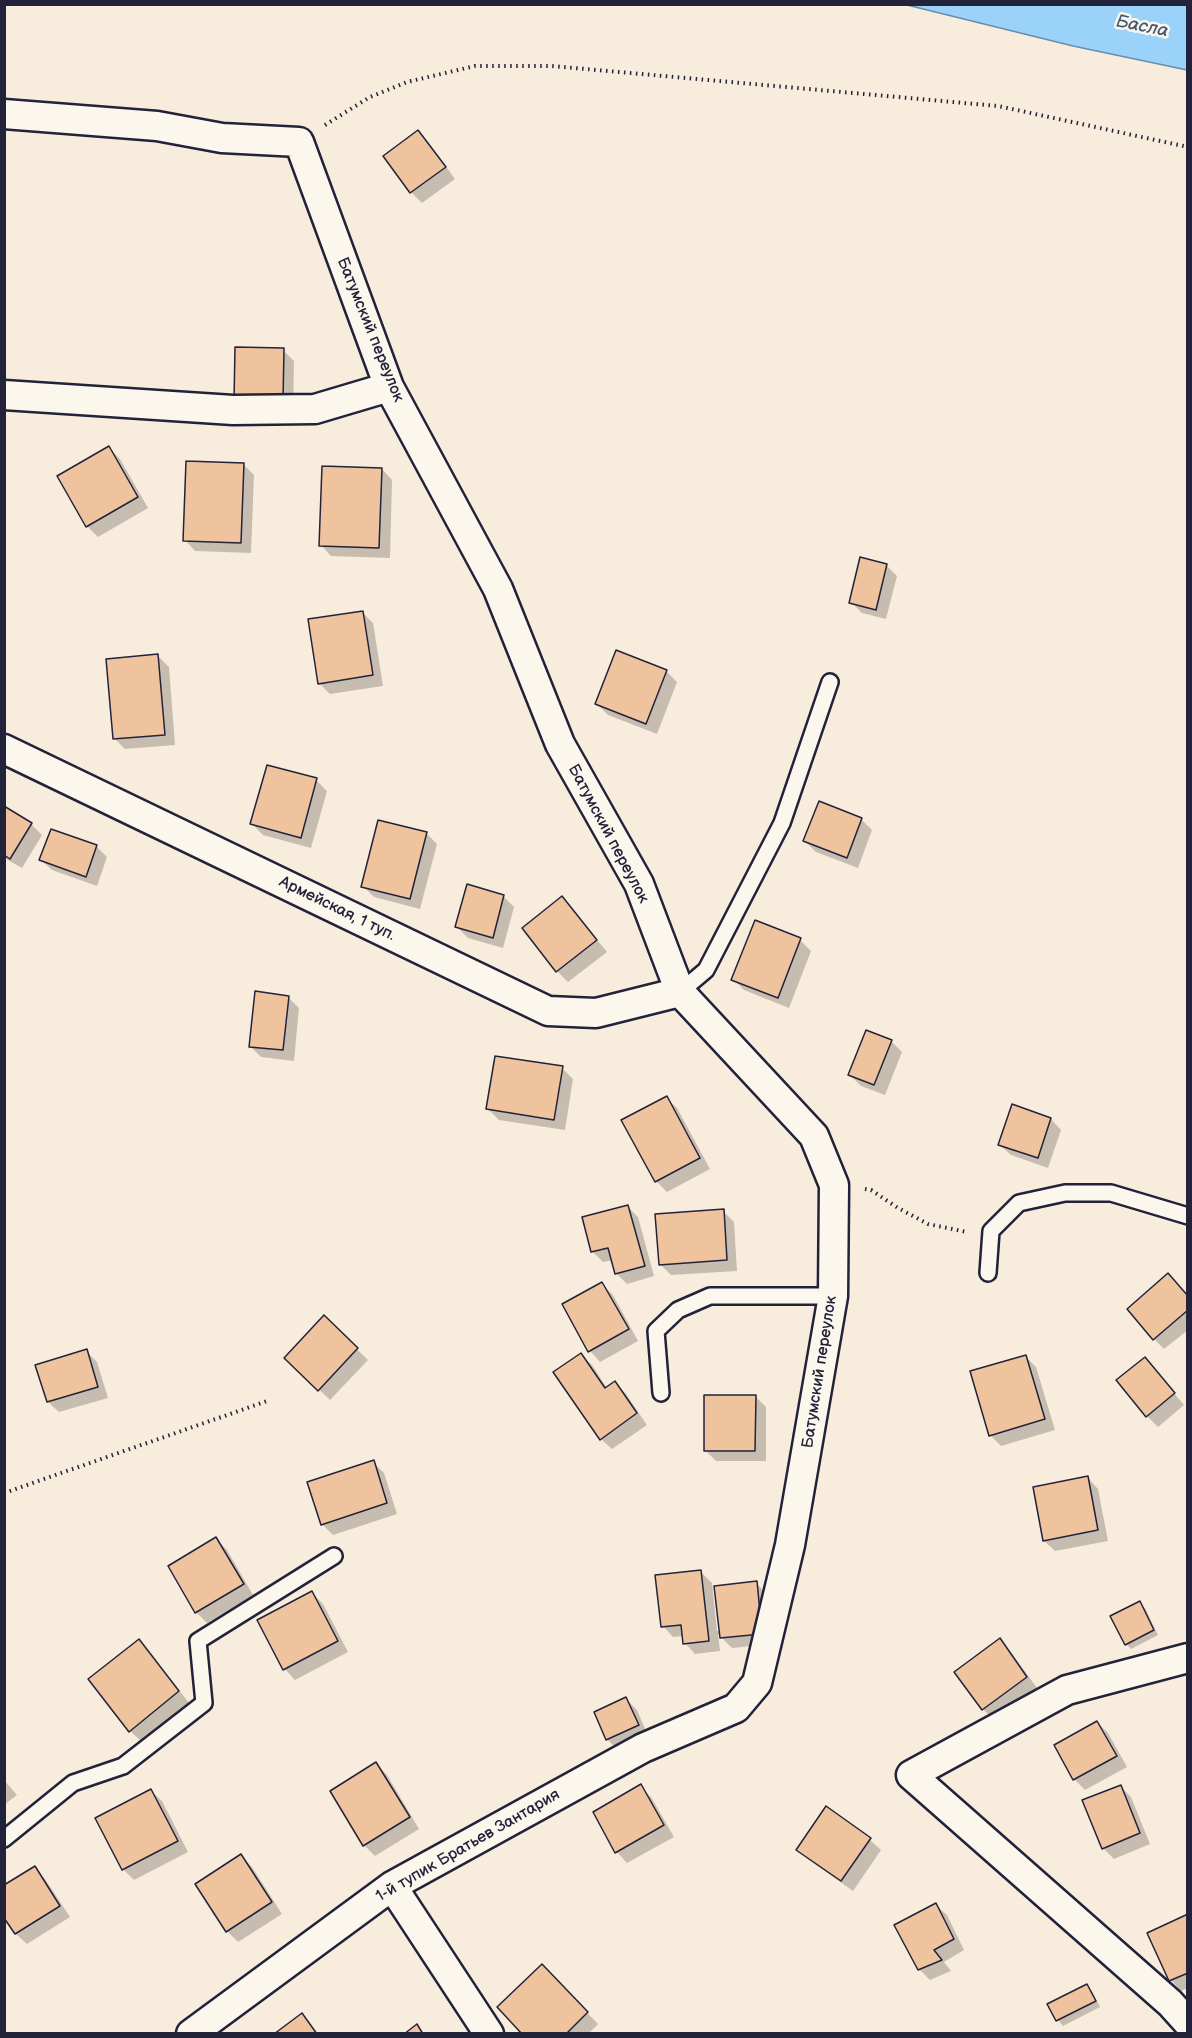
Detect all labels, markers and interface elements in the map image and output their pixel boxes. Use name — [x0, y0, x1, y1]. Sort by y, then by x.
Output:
water label: Басла — [1114, 11, 1170, 43]
street label: Батумский переулок — [332, 255, 408, 405]
street label: Батумский переулок — [563, 761, 653, 907]
street label: Армейская, 1 туп. — [276, 873, 398, 945]
street label: Батумский переулок — [798, 1294, 842, 1450]
street label: 1-й тупик Братьев Зантария — [373, 1785, 563, 1907]

